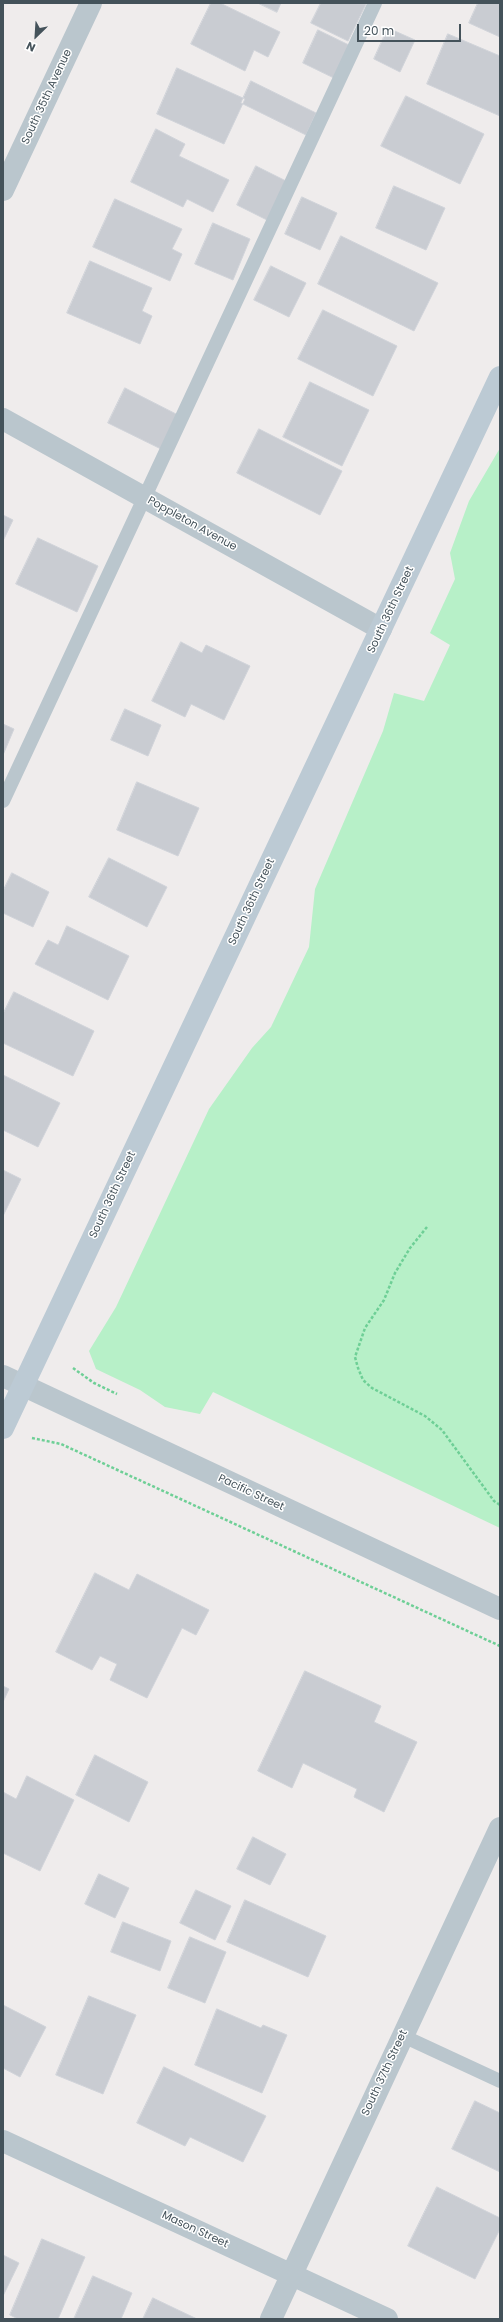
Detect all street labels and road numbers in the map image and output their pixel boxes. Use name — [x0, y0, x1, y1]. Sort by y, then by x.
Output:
street label: South 35th Avenue — [19, 47, 75, 147]
street label: Poppleton Avenue — [145, 494, 239, 554]
street label: South 36th Street — [365, 565, 417, 655]
street label: South 36th Street — [226, 857, 278, 947]
street label: South 36th Street — [87, 1150, 139, 1240]
street label: Pacific Street — [216, 1472, 286, 1514]
street label: South 37th Street — [359, 2028, 411, 2118]
street label: Mason Street — [160, 2209, 230, 2251]

